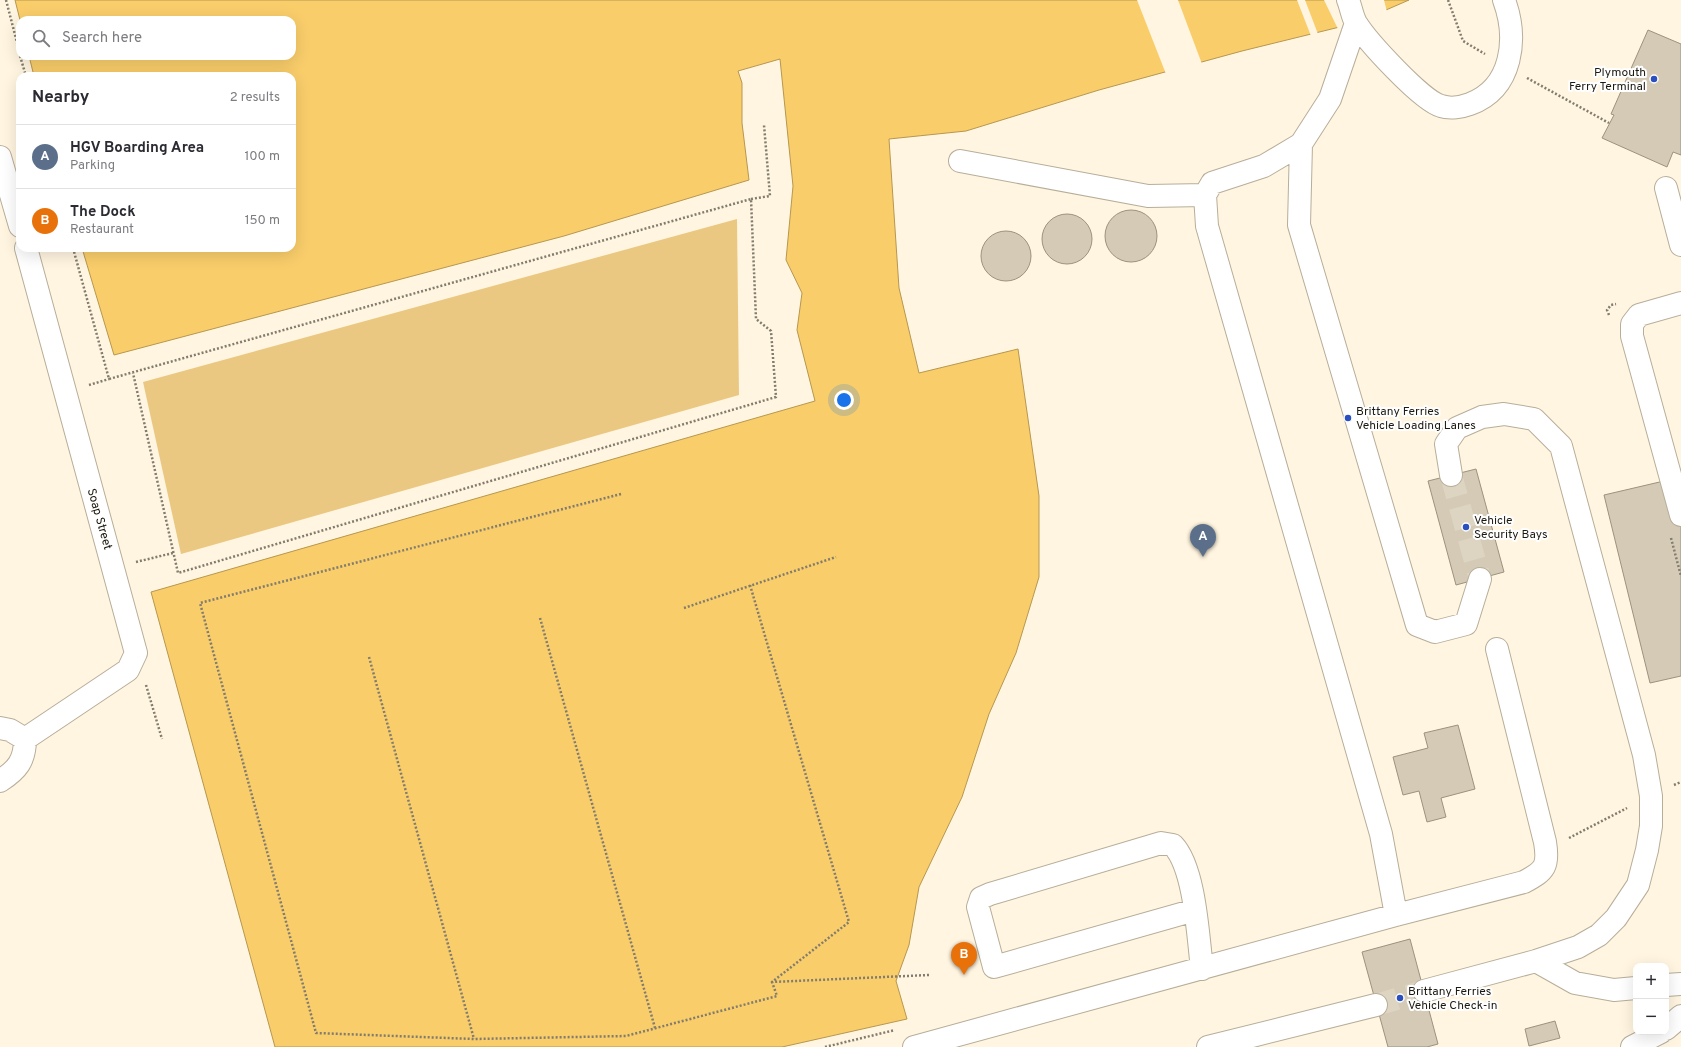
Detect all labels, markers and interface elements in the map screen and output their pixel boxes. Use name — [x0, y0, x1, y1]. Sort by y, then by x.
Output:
search box — [16, 16, 296, 60]
icon: search — [30, 27, 52, 49]
text: Search here — [62, 29, 142, 48]
place label: Plymouth Ferry Terminal — [1569, 65, 1646, 95]
marker: Plymouth Ferry Terminal — [1649, 74, 1659, 84]
text: Nearby — [32, 87, 89, 109]
text: 2 results — [230, 90, 280, 106]
text: HGV Boarding Area — [70, 139, 204, 158]
text: A — [40, 149, 50, 165]
text: 100 m — [244, 149, 280, 165]
text: Parking — [70, 158, 115, 174]
text: The Dock — [70, 203, 136, 222]
text: B — [41, 213, 49, 229]
text: 150 m — [245, 213, 280, 229]
text: Restaurant — [70, 222, 134, 238]
your location — [834, 390, 854, 410]
place label: Brittany Ferries Vehicle Loading Lanes — [1356, 404, 1476, 434]
marker: Brittany Ferries Vehicle Loading Lanes — [1343, 413, 1353, 423]
street label: Soap Street — [83, 487, 115, 552]
place label: Vehicle Security Bays — [1474, 513, 1548, 543]
marker: Vehicle Security Bays — [1461, 522, 1471, 532]
pin: A — [1190, 524, 1216, 557]
pin: B — [951, 942, 977, 975]
map controls — [1633, 963, 1669, 1035]
button: + — [1633, 963, 1669, 999]
place label: Brittany Ferries Vehicle Check-in — [1408, 984, 1497, 1014]
marker: Brittany Ferries Vehicle Check-in — [1395, 993, 1405, 1003]
button: − — [1633, 999, 1669, 1035]

